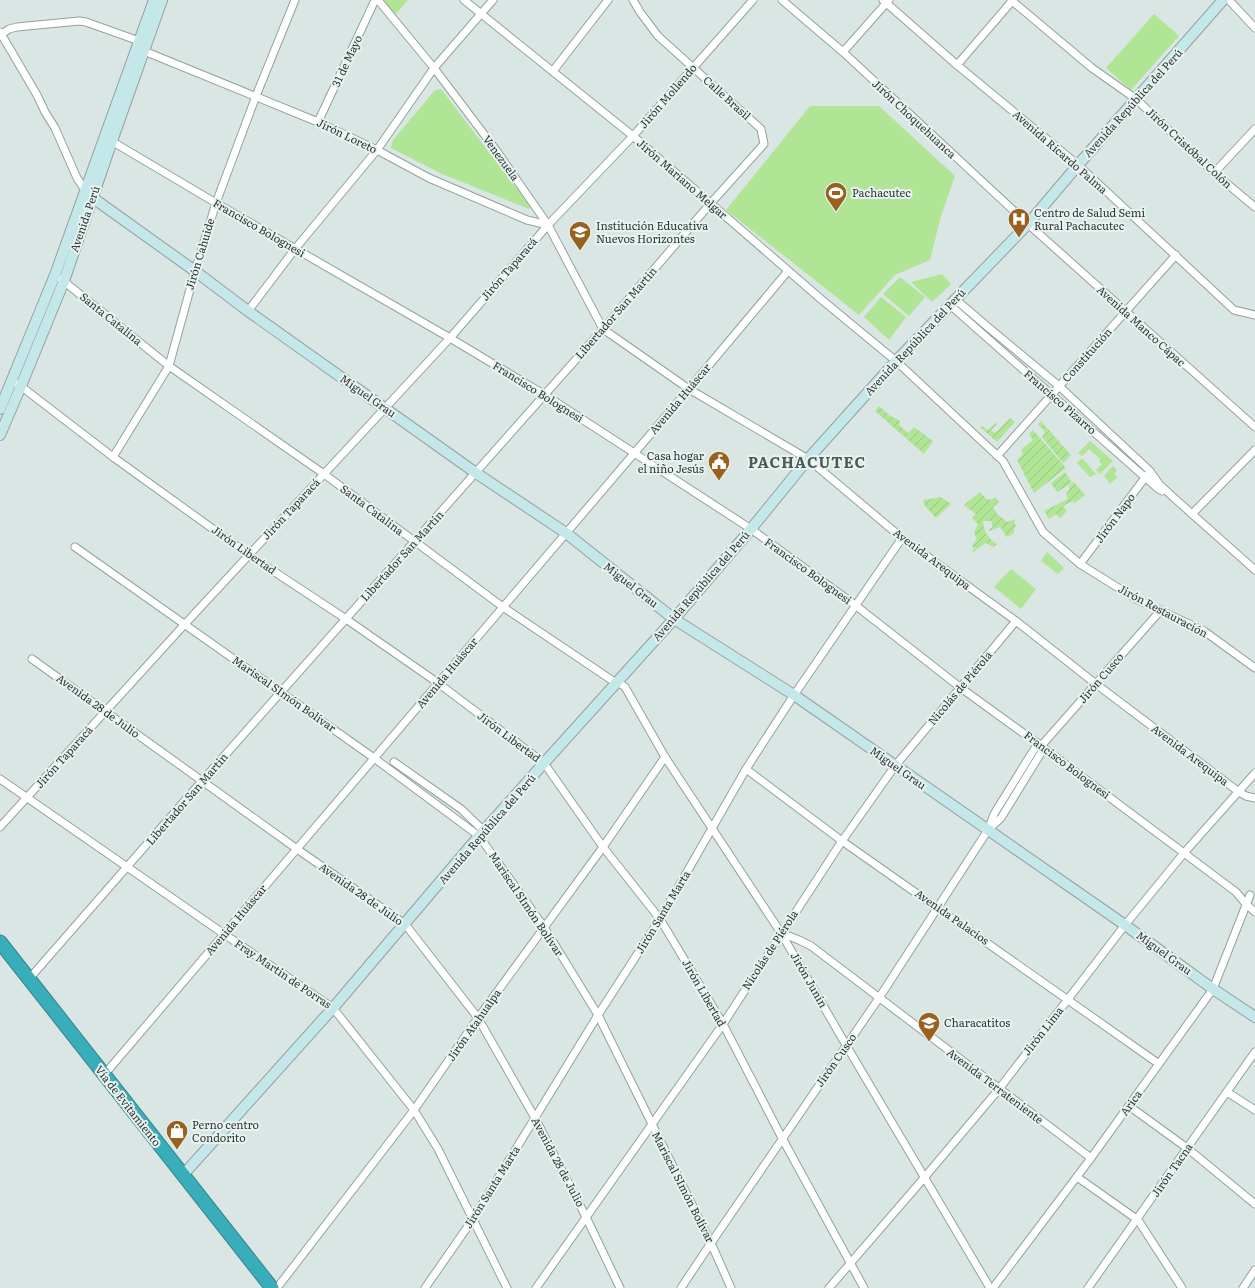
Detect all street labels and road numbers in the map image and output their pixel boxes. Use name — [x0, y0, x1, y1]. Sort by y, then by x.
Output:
street label: 31 de Mayo — [327, 32, 365, 89]
street label: Avenida República del Perú — [1079, 44, 1186, 160]
street label: Jirón Mollendo — [635, 60, 700, 131]
street label: Calle Brasil — [700, 71, 755, 123]
street label: Jirón Choquehuanca — [869, 75, 960, 161]
street label: Jirón Cristóbal Colón — [1143, 103, 1236, 191]
street label: Avenida Ricardo Palma — [1010, 106, 1112, 197]
street label: Jirón Loreto — [315, 114, 380, 157]
street label: Venezuela — [480, 131, 524, 184]
street label: Jirón Mariano Melgar — [634, 135, 732, 222]
street label: Avenida Perú — [65, 183, 103, 254]
street label: Francisco Bolognesi — [210, 194, 309, 260]
street label: Jirón Cahuide — [181, 216, 218, 291]
street label: Jirón Taparacá — [476, 233, 540, 303]
street label: Libertador San Martin — [571, 263, 660, 362]
street label: Avenida Manco Cápac — [1094, 281, 1190, 370]
street label: Avenida República del Perú — [860, 284, 968, 398]
street label: Santa Catalina — [77, 288, 146, 348]
street label: Constitución — [1058, 324, 1115, 385]
street label: Francisco Bolognesi — [490, 357, 587, 426]
street label: Avenida Huáscar — [645, 359, 714, 437]
street label: Francisco Pizarro — [1021, 365, 1100, 437]
street label: Miguel Grau — [337, 370, 400, 420]
street label: Jirón Taparacá — [258, 474, 323, 543]
street label: Santa Catalina — [338, 480, 408, 538]
street label: Jirón Napo — [1090, 489, 1138, 546]
street label: Libertador San Martin — [356, 506, 447, 604]
street label: Jirón Libertad — [209, 521, 280, 578]
street label: Avenida Arequipa — [891, 524, 975, 593]
street label: Avenida República del Perú — [648, 527, 753, 644]
street label: Francisco Bolognesi — [762, 533, 856, 607]
street label: Miguel Grau — [601, 558, 662, 611]
street label: Jirón Restauración — [1116, 580, 1211, 641]
street label: Avenida Huáscar — [412, 633, 481, 711]
street label: Nicolás de Piérola — [923, 647, 995, 728]
street label: Jirón Cusco — [1074, 649, 1127, 706]
street label: Mariscal SImón Bolívar — [230, 651, 340, 736]
street label: Avenida 28 de Julio — [54, 669, 144, 741]
street label: Jirón Libertad — [475, 707, 545, 765]
street label: Avenida Arequipa — [1149, 720, 1233, 789]
street label: Jirón Taparacá — [31, 722, 96, 791]
street label: Francisco Bolognesi — [1021, 726, 1114, 802]
street label: Miguel Grau — [867, 742, 930, 792]
street label: Libertador San Martin — [142, 749, 231, 848]
street label: Avenida República del Perú — [434, 770, 539, 887]
street label: Mariscal SImón Bolívar — [486, 848, 568, 960]
street label: Avenida 28 de Julio — [316, 858, 407, 928]
street label: Jirón Santa Marta — [631, 867, 693, 956]
street label: Avenida Huáscar — [201, 880, 270, 958]
street label: Avenida Palacios — [912, 885, 993, 948]
street label: Nicolás de Piérola — [737, 906, 801, 993]
street label: Miguel Grau — [1134, 927, 1196, 978]
street label: Fray Martin de Porras — [232, 935, 335, 1012]
street label: Jirón Junín — [788, 949, 832, 1010]
street label: Jirón Libertad — [679, 956, 731, 1029]
street label: Jirón Atahualpa — [442, 985, 504, 1064]
street label: Jirón Lima — [1018, 1003, 1066, 1058]
street label: Jirón Cusco — [811, 1029, 860, 1089]
street label: Avenida Terrateniente — [944, 1044, 1047, 1127]
street label: Vía de Evitamiento — [92, 1062, 165, 1149]
street label: Arica — [1115, 1086, 1145, 1119]
street label: Avenida 28 de Julio — [528, 1114, 589, 1209]
street label: Mariscal SImón Bolívar — [649, 1128, 719, 1246]
street label: Jirón Tacna — [1147, 1139, 1196, 1200]
street label: Jirón Santa Marta — [459, 1142, 523, 1231]

